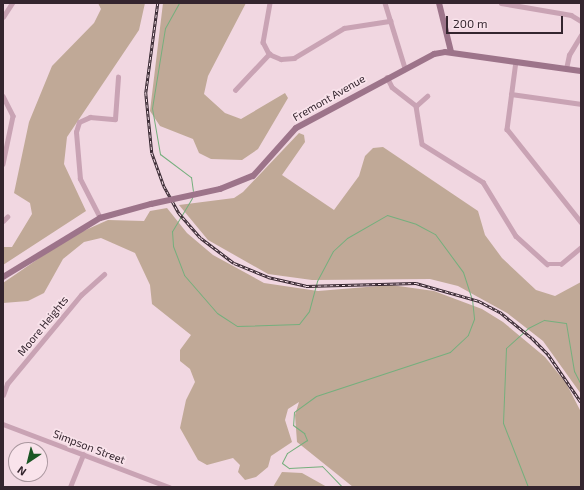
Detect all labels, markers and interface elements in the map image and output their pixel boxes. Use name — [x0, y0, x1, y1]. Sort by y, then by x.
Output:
scale bar — [448, 8, 565, 34]
text: 200 m — [453, 16, 487, 30]
street label: Fremont Avenue — [290, 72, 368, 124]
street label: Moore Heights — [15, 293, 71, 359]
street label: Simpson Street — [51, 427, 127, 467]
north arrow — [8, 442, 48, 482]
text: N — [14, 464, 28, 479]

